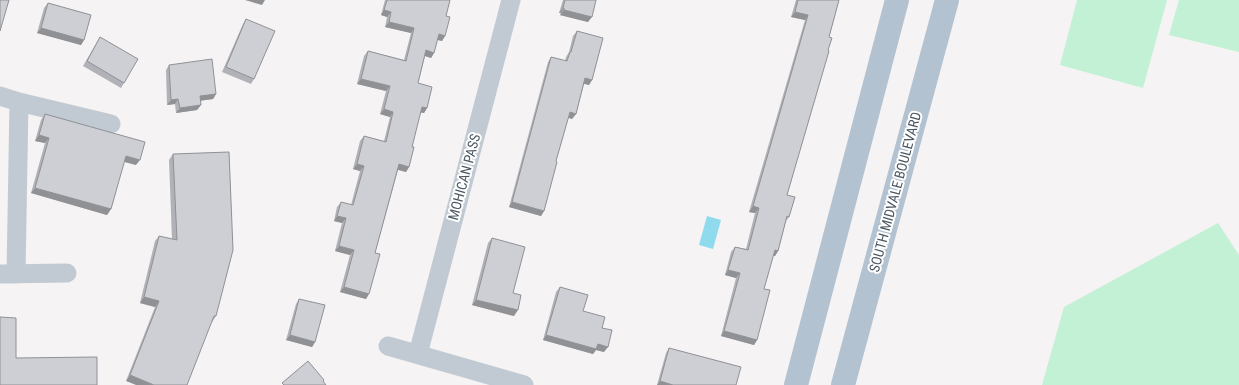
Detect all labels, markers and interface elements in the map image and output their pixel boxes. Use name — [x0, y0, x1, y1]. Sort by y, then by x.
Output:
street label: SOUTH MIDVALE BOULEVARD — [866, 110, 924, 274]
street label: MOHICAN PASS — [445, 132, 483, 222]

